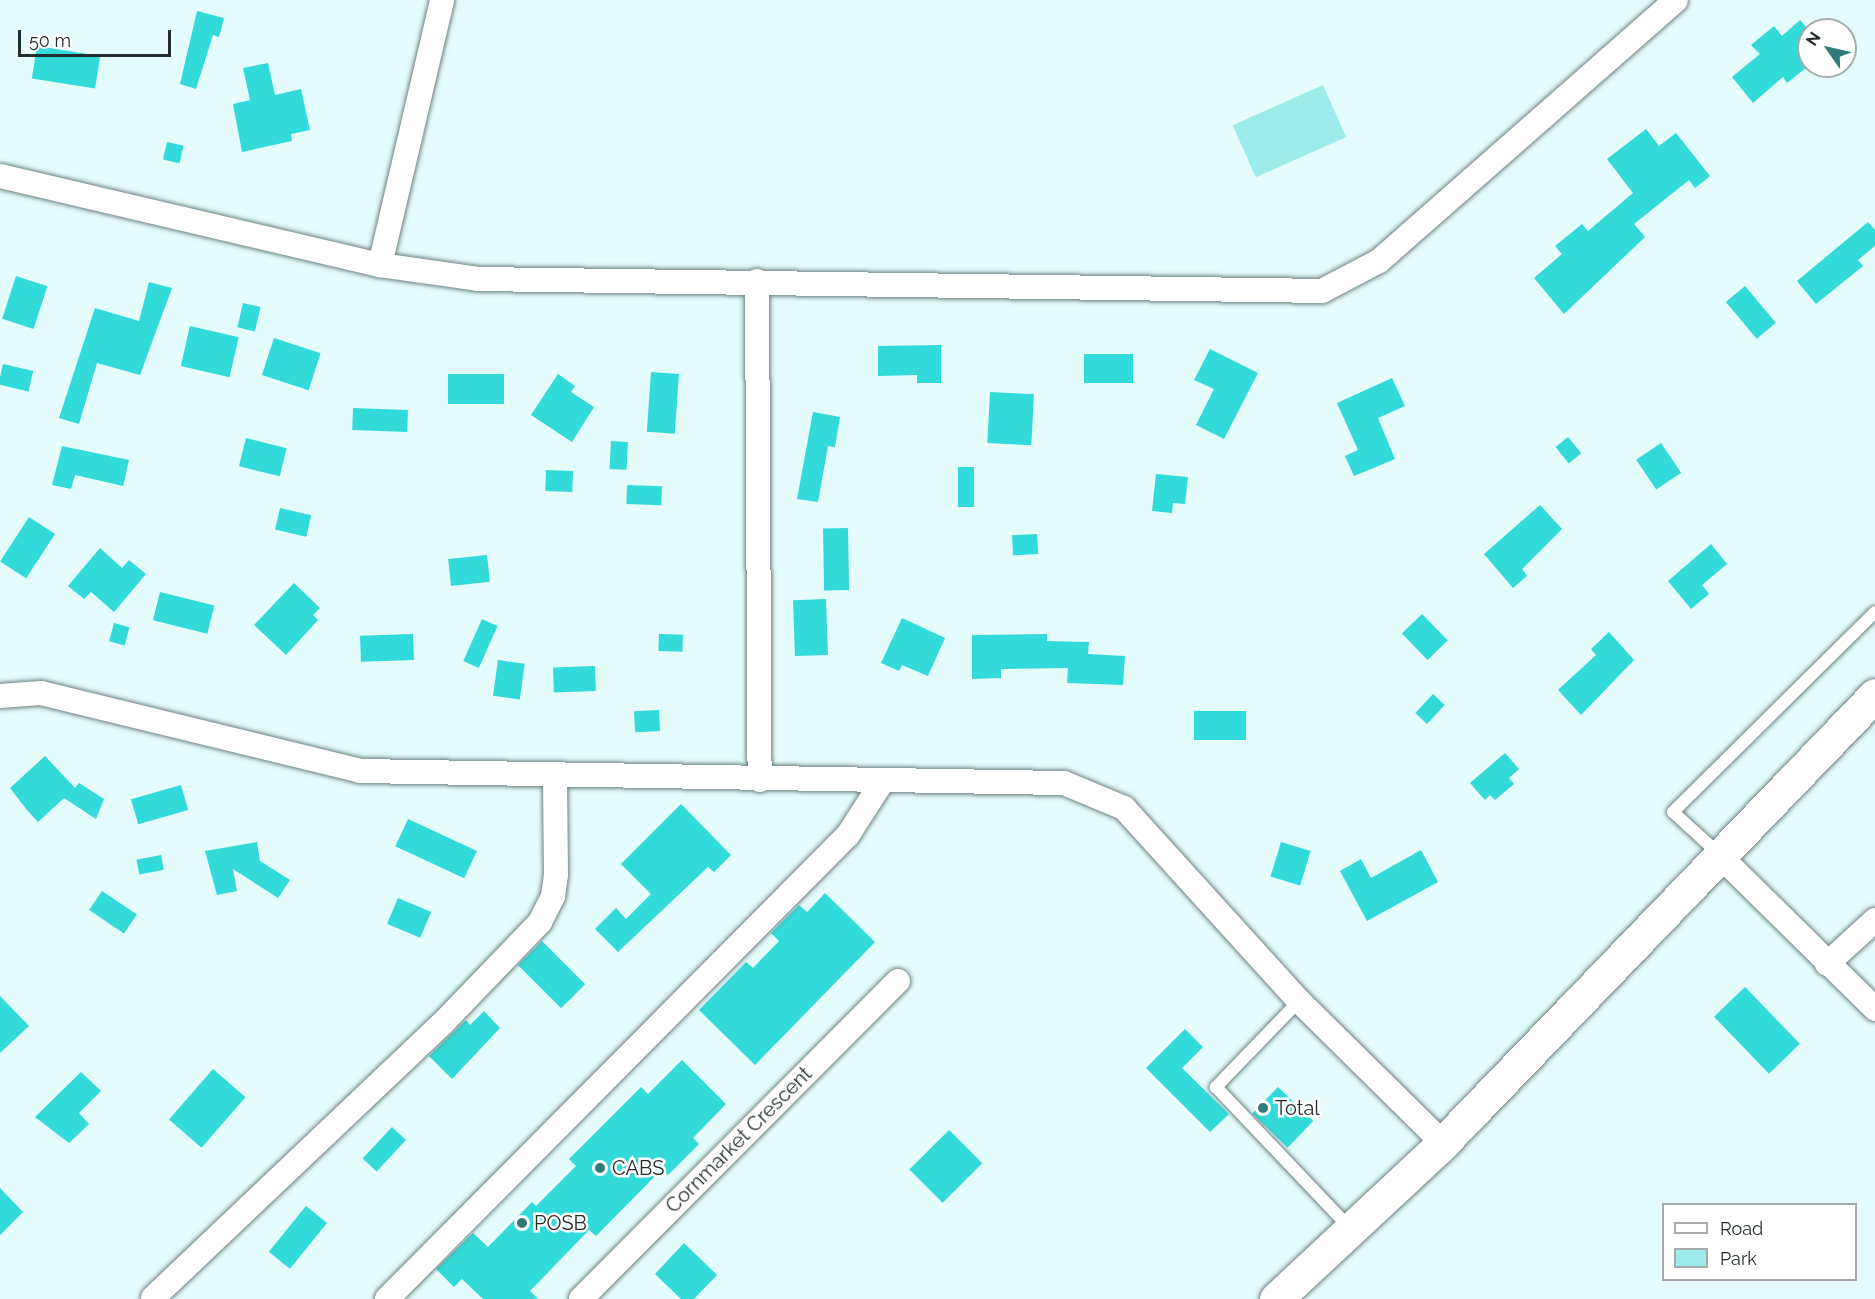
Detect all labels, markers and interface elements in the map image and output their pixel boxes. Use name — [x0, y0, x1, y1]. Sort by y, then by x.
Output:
scale bar — [21, 18, 174, 56]
north arrow — [1797, 18, 1857, 78]
text: N — [1802, 28, 1825, 49]
text: 50 m — [29, 30, 71, 51]
street label: Cornmarket Crescent — [661, 1062, 817, 1218]
place label: Total — [1275, 1096, 1320, 1120]
marker: Total — [1256, 1101, 1270, 1115]
place label: CABS — [612, 1156, 664, 1180]
marker: CABS — [593, 1161, 607, 1175]
legend — [1662, 1203, 1857, 1281]
place label: POSB — [534, 1211, 587, 1235]
marker: POSB — [515, 1216, 529, 1230]
text: Road — [1720, 1218, 1763, 1239]
text: Park — [1720, 1248, 1757, 1269]

